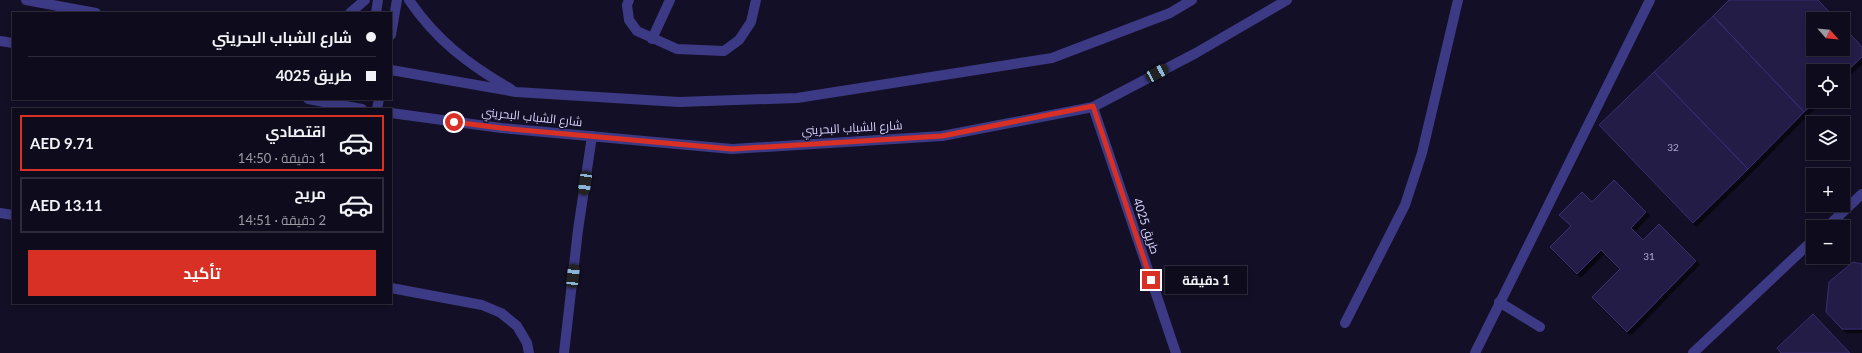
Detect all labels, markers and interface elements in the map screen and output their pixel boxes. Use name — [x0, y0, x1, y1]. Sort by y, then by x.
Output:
north arrow — [1806, 12, 1850, 56]
map controls — [1806, 12, 1850, 264]
text: شارع الشباب البحريني — [212, 28, 352, 46]
car — [1144, 62, 1170, 84]
button: locate — [1806, 64, 1850, 108]
text: طريق 4025 — [276, 66, 352, 84]
street label: شارع الشباب البحريني — [481, 104, 583, 132]
route start — [445, 113, 463, 131]
button: layers — [1806, 116, 1850, 160]
street label: شارع الشباب البحريني — [801, 117, 903, 141]
text: اقتصادي — [266, 122, 326, 140]
icon: car — [338, 125, 374, 161]
text: AED 9.71 — [30, 134, 94, 152]
house number: 32 — [1667, 141, 1679, 153]
text: 1 دقيقة · 14:50 — [238, 150, 326, 166]
button: + — [1806, 168, 1850, 212]
car — [577, 170, 593, 196]
text: مريح — [294, 184, 326, 202]
icon: car — [338, 187, 374, 223]
text: AED 13.11 — [30, 196, 102, 214]
street label: طريق 4025 — [1130, 196, 1163, 256]
text: 2 دقيقة · 14:51 — [238, 212, 326, 228]
button: − — [1806, 220, 1850, 264]
button: تأكيد — [28, 250, 376, 296]
house number: 31 — [1643, 250, 1655, 262]
car — [566, 263, 580, 289]
callout: 1 دقيقة — [1165, 266, 1247, 294]
route end — [1142, 271, 1160, 289]
text: 1 دقيقة — [1182, 272, 1230, 288]

